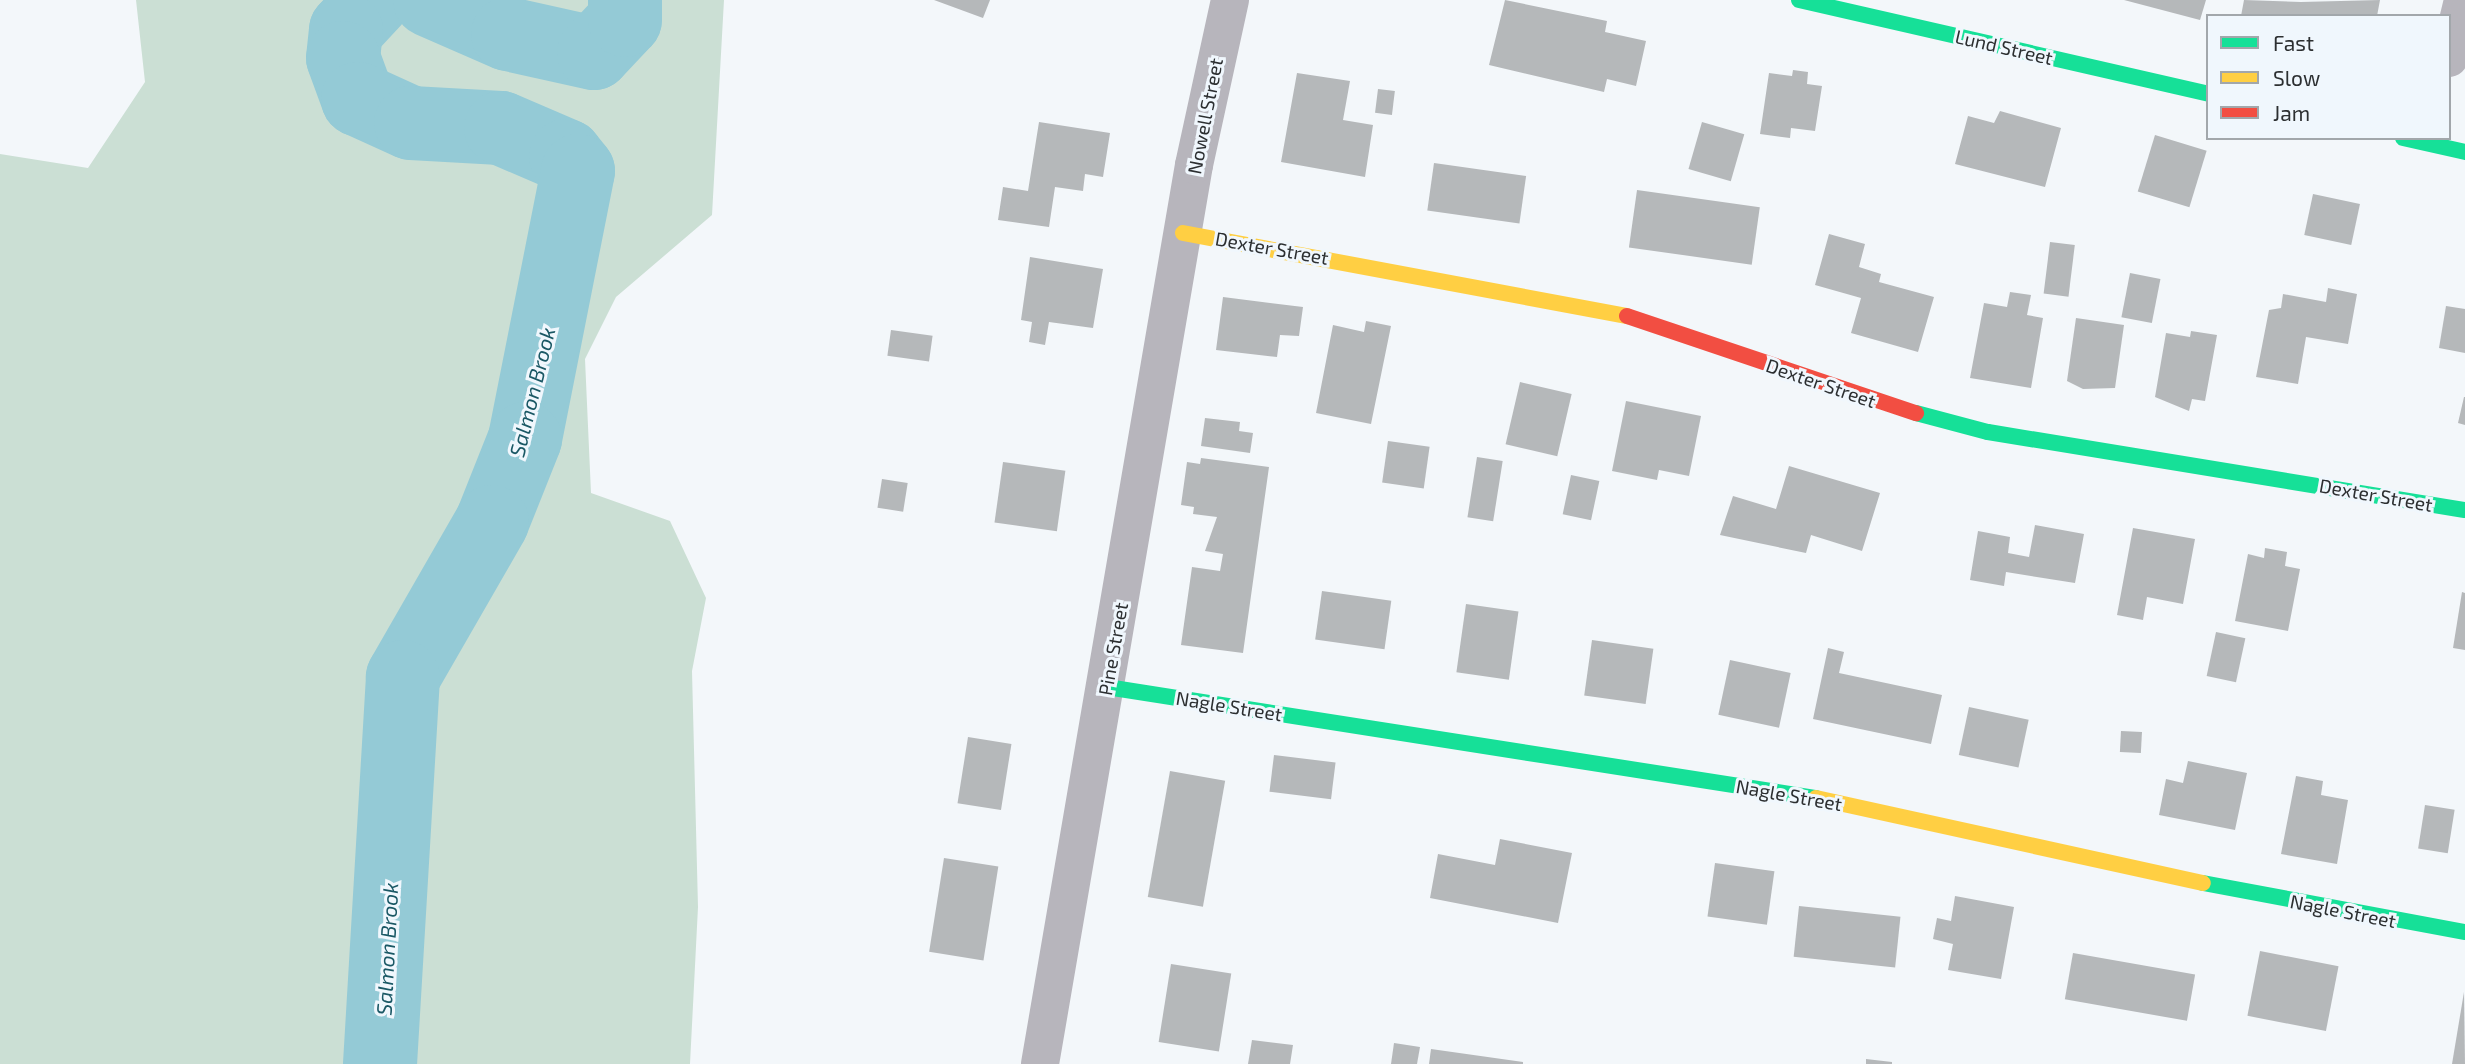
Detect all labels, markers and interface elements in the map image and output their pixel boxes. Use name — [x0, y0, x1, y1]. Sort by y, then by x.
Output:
legend — [2206, 14, 2451, 140]
street label: Lund Street — [1953, 25, 2055, 69]
text: Fast — [2273, 30, 2314, 55]
street label: Nowell Street — [1183, 56, 1227, 176]
text: Slow — [2273, 65, 2320, 90]
text: Jam — [2273, 100, 2310, 125]
street label: Dexter Street — [1213, 227, 1331, 269]
water label: Salmon Brook — [504, 325, 560, 459]
street label: Dexter Street — [1763, 354, 1879, 412]
street label: Dexter Street — [2317, 474, 2435, 516]
street label: Pine Street — [1094, 601, 1132, 697]
street label: Nagle Street — [1174, 686, 1284, 726]
street label: Nagle Street — [1734, 774, 1844, 816]
water label: Salmon Brook — [371, 882, 403, 1016]
street label: Nagle Street — [2288, 890, 2398, 932]

